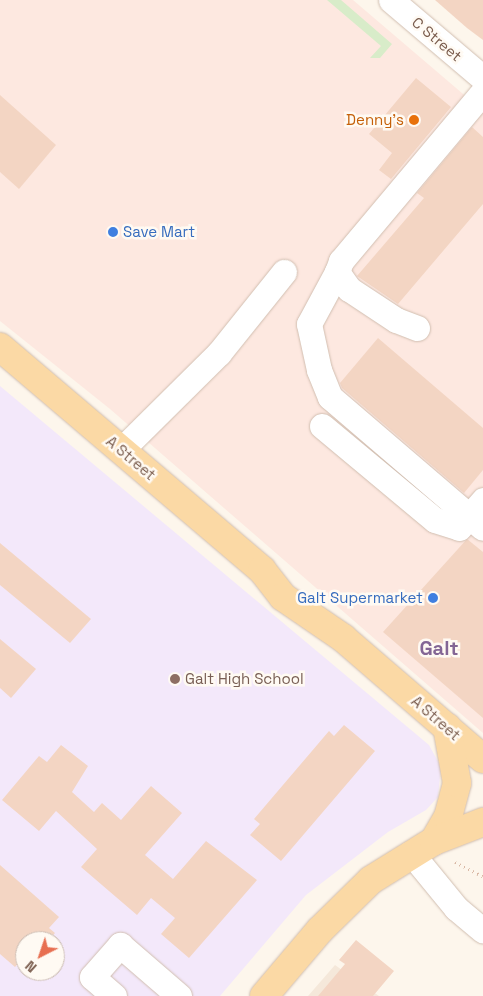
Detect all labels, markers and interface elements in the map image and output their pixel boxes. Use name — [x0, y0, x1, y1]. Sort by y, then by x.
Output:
street label: C Street — [408, 13, 466, 65]
place label: Denny's — [346, 111, 404, 129]
marker: Denny's — [408, 114, 420, 126]
place label: Save Mart — [123, 223, 195, 241]
marker: Save Mart — [107, 226, 119, 238]
street label: A Street — [103, 432, 159, 484]
place label: Galt Supermarket — [297, 589, 423, 607]
marker: Galt Supermarket — [427, 592, 439, 604]
district label: Galt — [419, 636, 459, 660]
place label: Galt High School — [185, 670, 304, 688]
marker: Galt High School — [169, 673, 181, 685]
street label: A Street — [408, 692, 464, 744]
north arrow — [15, 931, 65, 981]
text: N — [21, 957, 40, 976]

